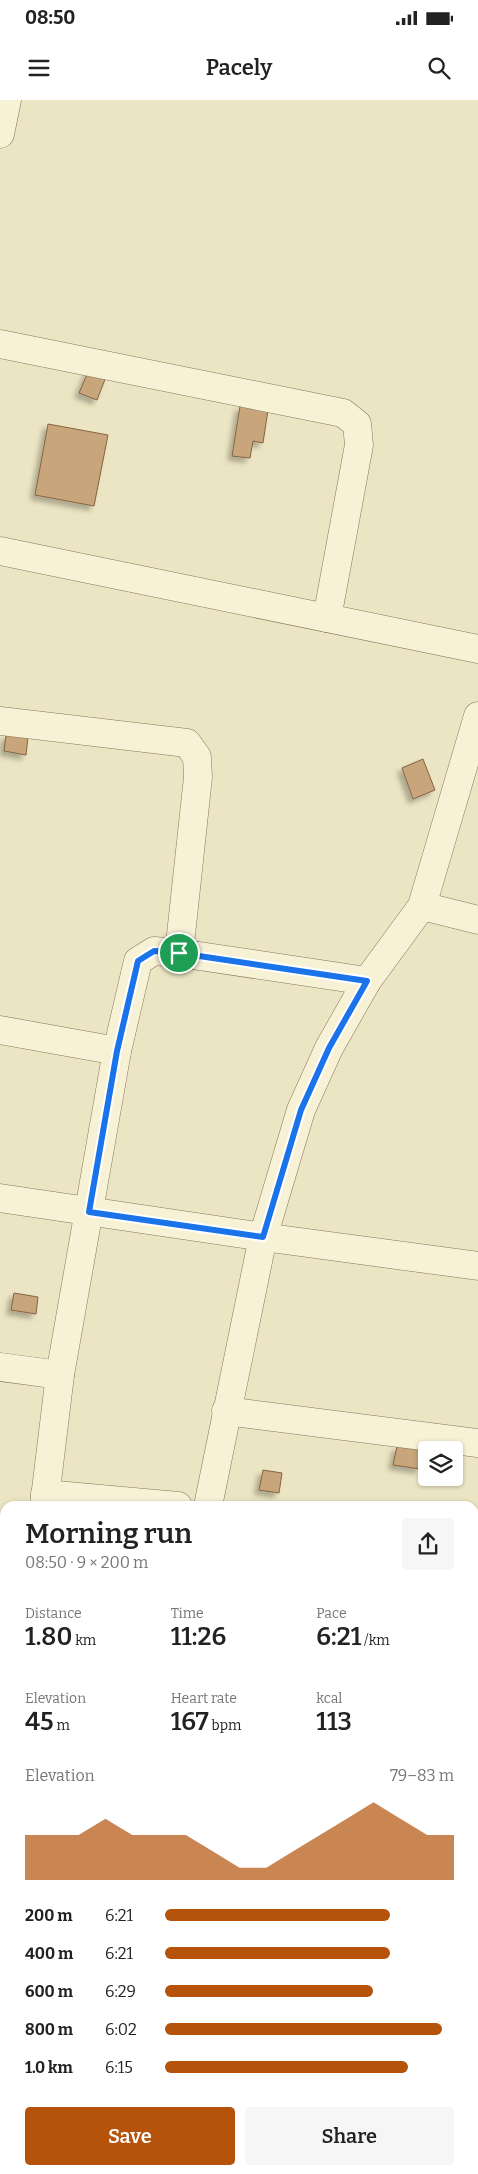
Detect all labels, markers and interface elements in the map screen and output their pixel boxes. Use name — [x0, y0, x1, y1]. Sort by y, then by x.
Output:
text: 08:50 — [25, 6, 75, 29]
icon: menu — [25, 54, 53, 82]
text: Pacely — [206, 54, 272, 81]
icon: search — [425, 54, 453, 82]
pin — [158, 932, 200, 974]
icon: arrive — [165, 939, 193, 967]
map controls — [418, 1441, 463, 1486]
button: layers — [418, 1441, 463, 1486]
text: Morning run — [25, 1517, 192, 1550]
button: share — [402, 1518, 454, 1570]
text: 08:50 · 9 × 200 m — [25, 1553, 148, 1572]
text: Distance — [25, 1605, 82, 1622]
text: Time — [171, 1605, 204, 1622]
text: Pace — [316, 1605, 347, 1622]
text: 1.80 — [25, 1622, 72, 1652]
text: 11:26 — [171, 1622, 226, 1652]
text: 6:21 — [316, 1622, 361, 1652]
text: km — [72, 1632, 96, 1649]
text: /km — [361, 1632, 390, 1649]
text: Elevation — [25, 1690, 86, 1707]
text: Heart rate — [171, 1690, 237, 1707]
text: kcal — [316, 1690, 342, 1707]
text: 45 — [25, 1707, 54, 1737]
text: 167 — [171, 1707, 209, 1737]
text: 113 — [316, 1707, 352, 1737]
text: m — [54, 1717, 70, 1734]
text: bpm — [209, 1717, 241, 1734]
text: Elevation — [25, 1766, 95, 1785]
text: 79–83 m — [390, 1766, 454, 1785]
text: 200 m — [25, 1906, 72, 1925]
text: 6:21 — [105, 1906, 133, 1925]
text: 400 m — [25, 1944, 73, 1963]
text: 6:21 — [105, 1944, 133, 1963]
text: 600 m — [25, 1982, 73, 2001]
text: 6:29 — [105, 1982, 136, 2001]
text: 800 m — [25, 2020, 73, 2039]
text: 6:02 — [105, 2020, 137, 2039]
text: 1.0 km — [25, 2058, 73, 2077]
text: 6:15 — [105, 2058, 133, 2077]
button: Save — [25, 2107, 235, 2165]
button: Share — [245, 2107, 454, 2165]

